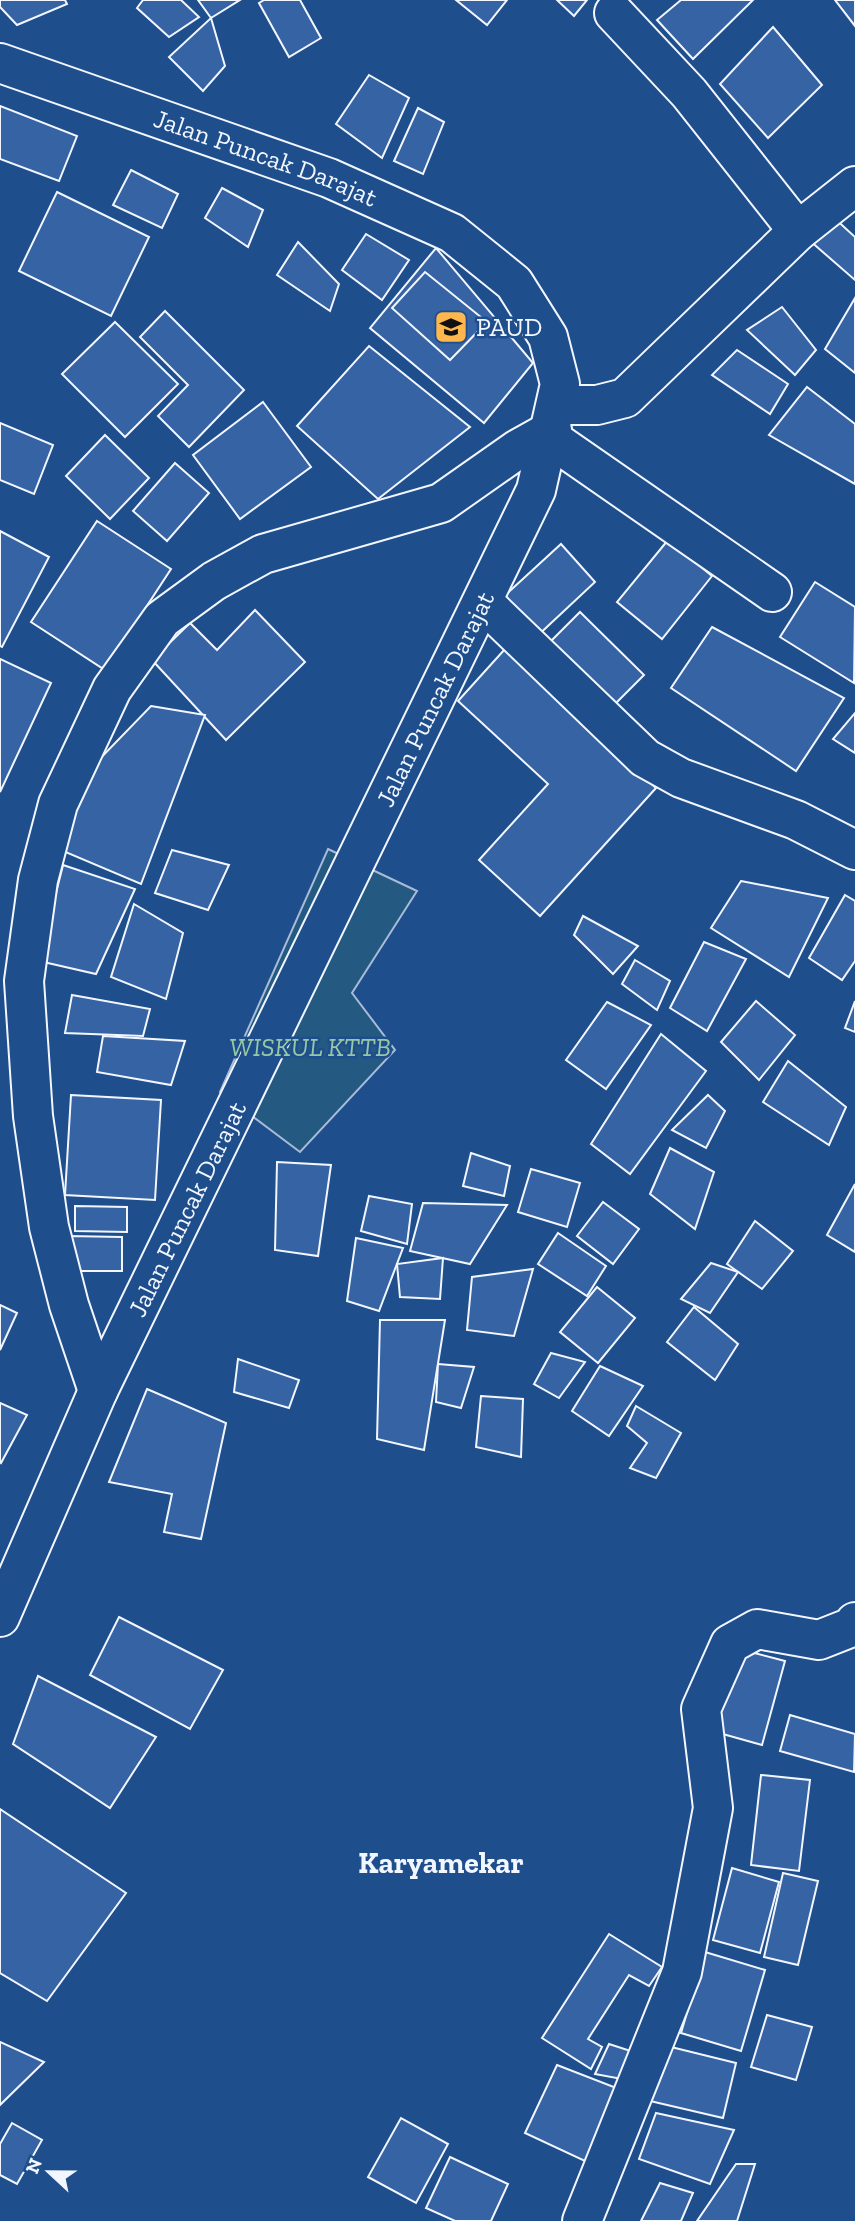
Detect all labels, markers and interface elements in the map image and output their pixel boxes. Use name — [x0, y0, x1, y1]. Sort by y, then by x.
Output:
street label: Jalan Puncak Darajat — [150, 102, 383, 214]
school or university icon: PAUD — [432, 308, 470, 346]
place label: PAUD — [476, 311, 542, 343]
street label: Jalan Puncak Darajat — [369, 586, 501, 812]
park label: WISKUL KTTB — [229, 1031, 391, 1063]
street label: Jalan Puncak Darajat — [121, 1096, 253, 1322]
district label: Karyamekar — [358, 1845, 524, 1881]
north arrow — [14, 2137, 84, 2207]
text: N — [20, 2155, 47, 2177]

